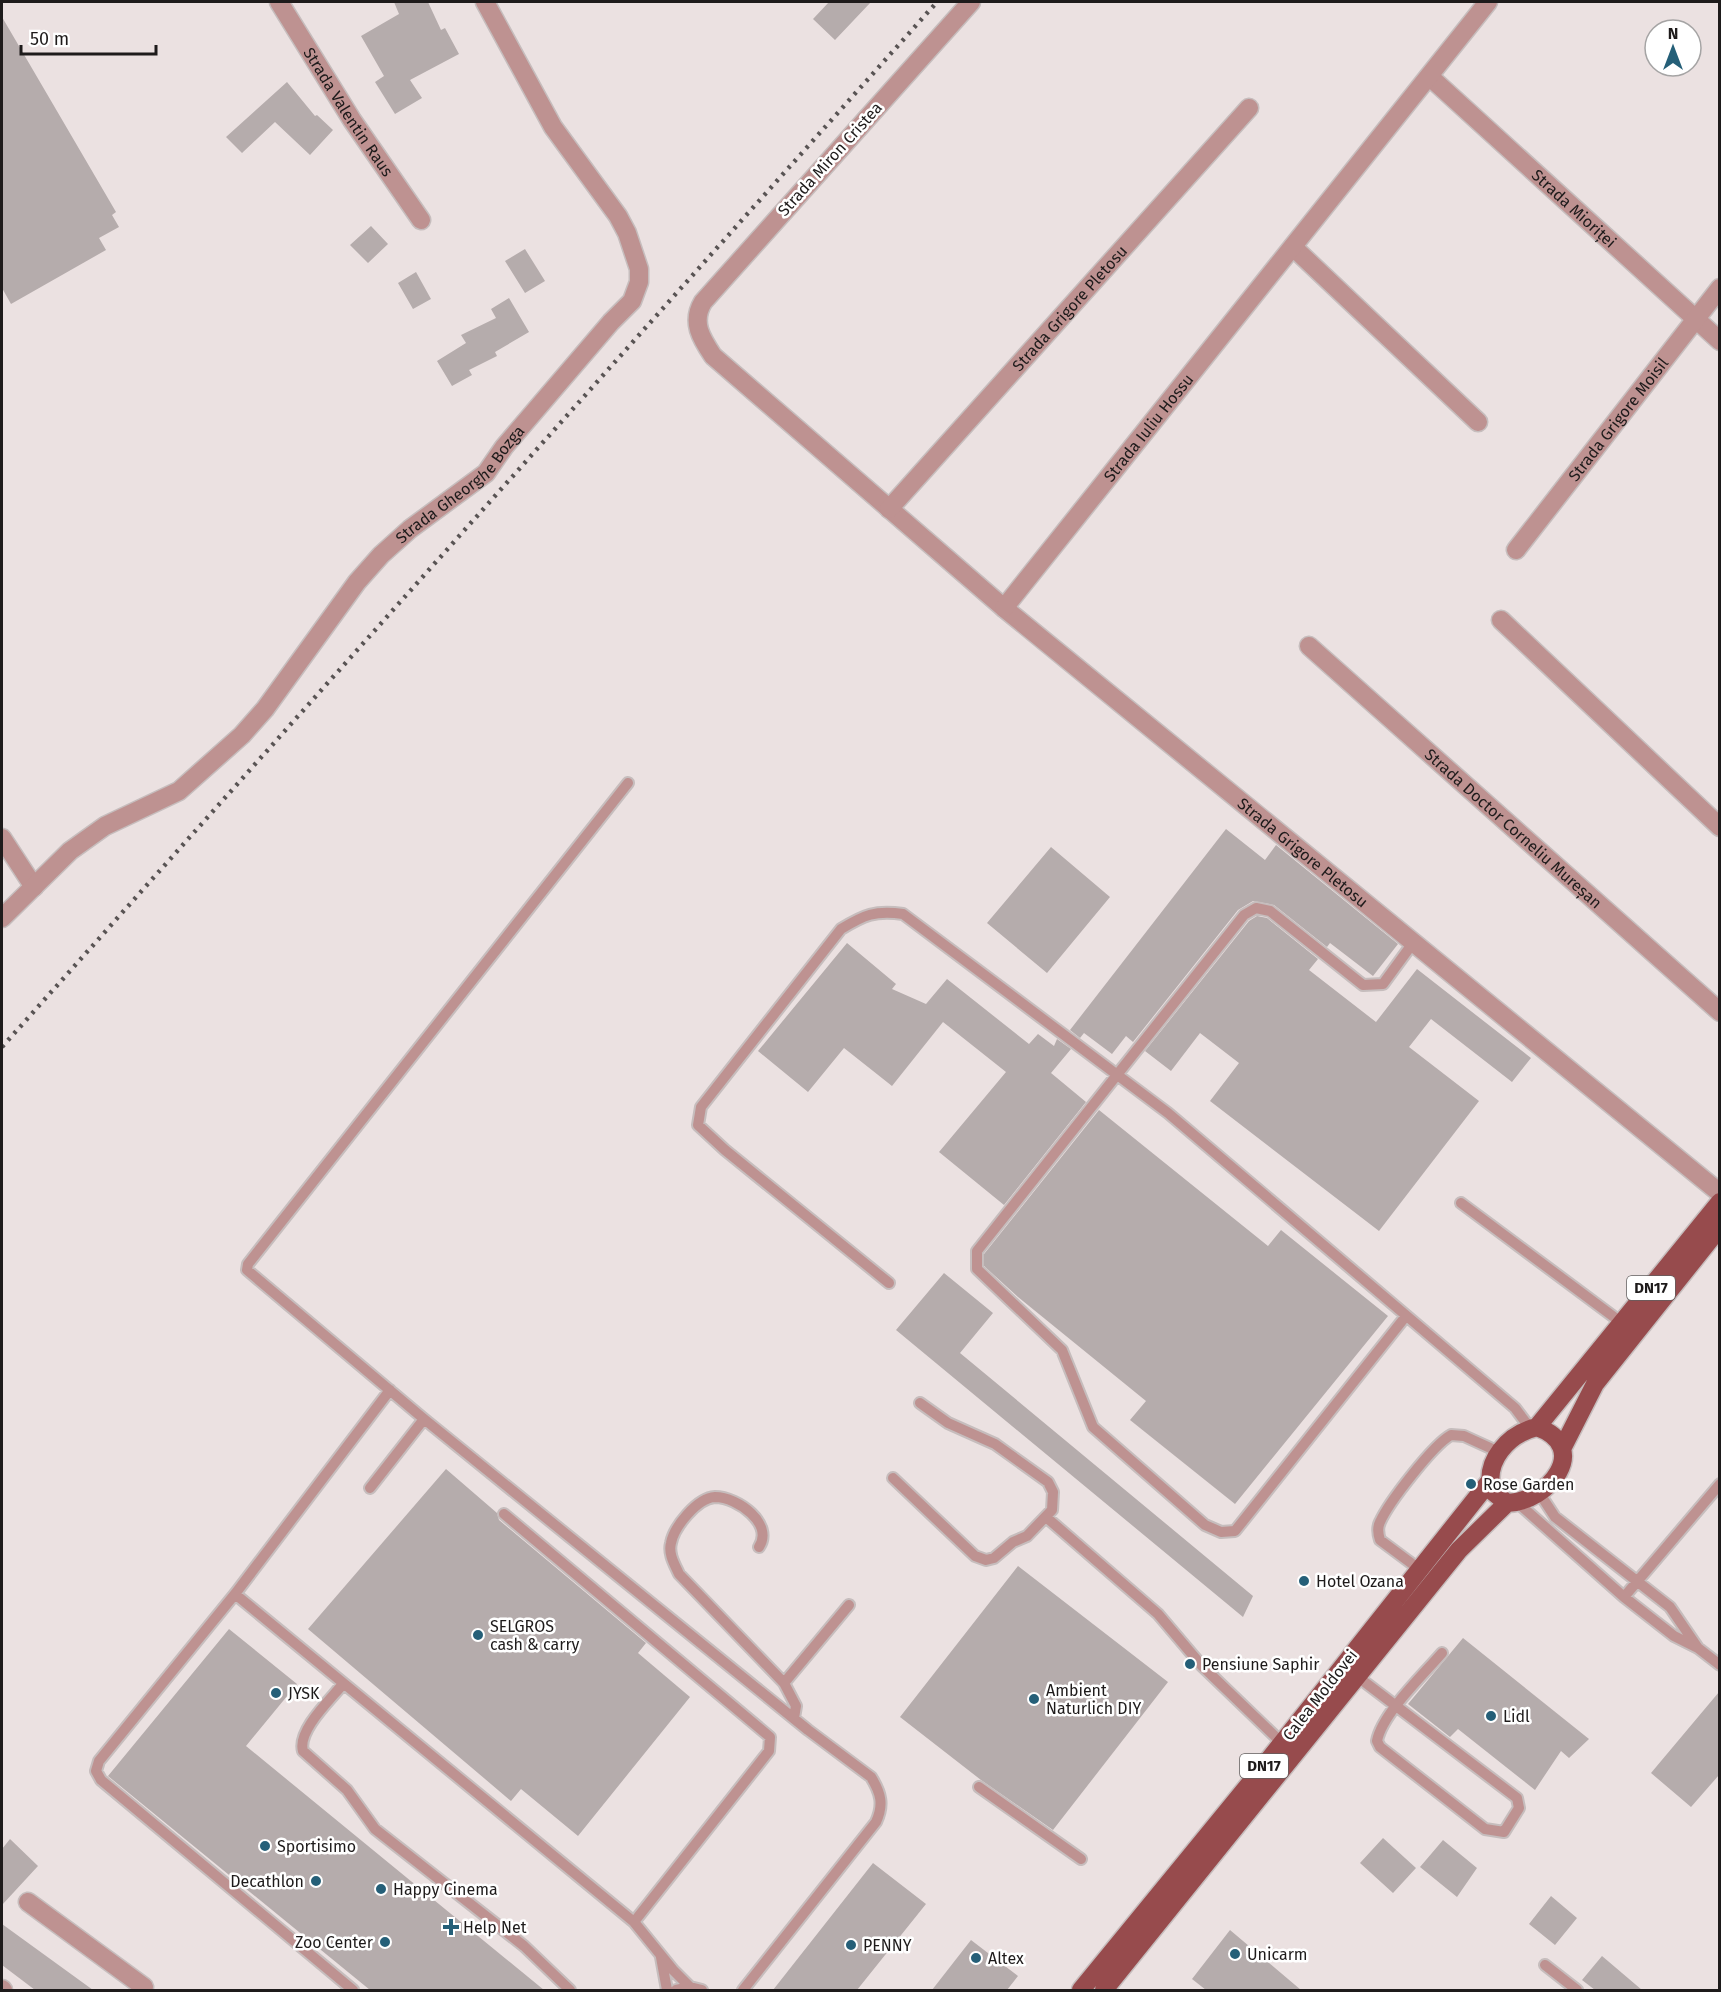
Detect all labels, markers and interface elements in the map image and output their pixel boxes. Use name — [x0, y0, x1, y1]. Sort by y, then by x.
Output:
scale bar — [21, 18, 156, 56]
north arrow — [1643, 18, 1703, 78]
text: N — [1668, 24, 1678, 43]
text: 50 m — [30, 28, 69, 50]
street label: Strada Valentin Raus — [300, 44, 397, 180]
street label: Strada Miron Cristea — [774, 98, 886, 220]
street label: Strada Mioriței — [1528, 165, 1620, 251]
street label: Strada Grigore Pletosu — [1008, 241, 1131, 375]
street label: Strada Grigore Moisil — [1564, 353, 1672, 485]
street label: Strada Iuliu Hossu — [1099, 370, 1197, 485]
street label: Strada Gheorghe Bozga — [391, 421, 528, 547]
street label: Strada Doctor Corneliu Mureșan — [1421, 744, 1606, 912]
street label: Strada Grigore Pletosu — [1234, 793, 1372, 911]
road number: DN17 — [1627, 1276, 1675, 1300]
place label: Rose Garden — [1483, 1475, 1574, 1494]
marker: Rose Garden — [1464, 1477, 1478, 1491]
place label: Hotel Ozana — [1316, 1572, 1404, 1591]
marker: Hotel Ozana — [1297, 1574, 1311, 1588]
place label: SELGROS cash & carry — [490, 1617, 580, 1654]
marker: SELGROS cash & carry — [471, 1628, 485, 1642]
street label: Calea Moldovei — [1279, 1646, 1361, 1744]
place label: Pensiune Saphir — [1202, 1655, 1320, 1674]
marker: Pensiune Saphir — [1183, 1657, 1197, 1671]
place label: Ambient Naturlich DIY — [1046, 1681, 1141, 1718]
place label: JYSK — [288, 1684, 320, 1703]
marker: JYSK — [269, 1686, 283, 1700]
marker: Ambient Naturlich DIY — [1027, 1692, 1041, 1706]
place label: Lidl — [1503, 1707, 1530, 1726]
marker: Lidl — [1484, 1709, 1498, 1723]
road number: DN17 — [1240, 1754, 1288, 1778]
place label: Sportisimo — [277, 1837, 356, 1856]
marker: Sportisimo — [258, 1839, 272, 1853]
place label: Decathlon — [230, 1872, 304, 1891]
marker: Decathlon — [309, 1874, 323, 1888]
place label: Happy Cinema — [393, 1880, 498, 1899]
marker: Happy Cinema — [374, 1882, 388, 1896]
place label: Help Net — [463, 1918, 527, 1937]
marker: Help Net — [444, 1920, 458, 1934]
place label: Zoo Center — [295, 1933, 374, 1952]
marker: Zoo Center — [378, 1935, 392, 1949]
place label: PENNY — [863, 1936, 912, 1955]
marker: PENNY — [844, 1938, 858, 1952]
place label: Unicarm — [1247, 1945, 1308, 1964]
marker: Unicarm — [1228, 1947, 1242, 1961]
place label: Altex — [988, 1949, 1024, 1968]
marker: Altex — [969, 1951, 983, 1965]

